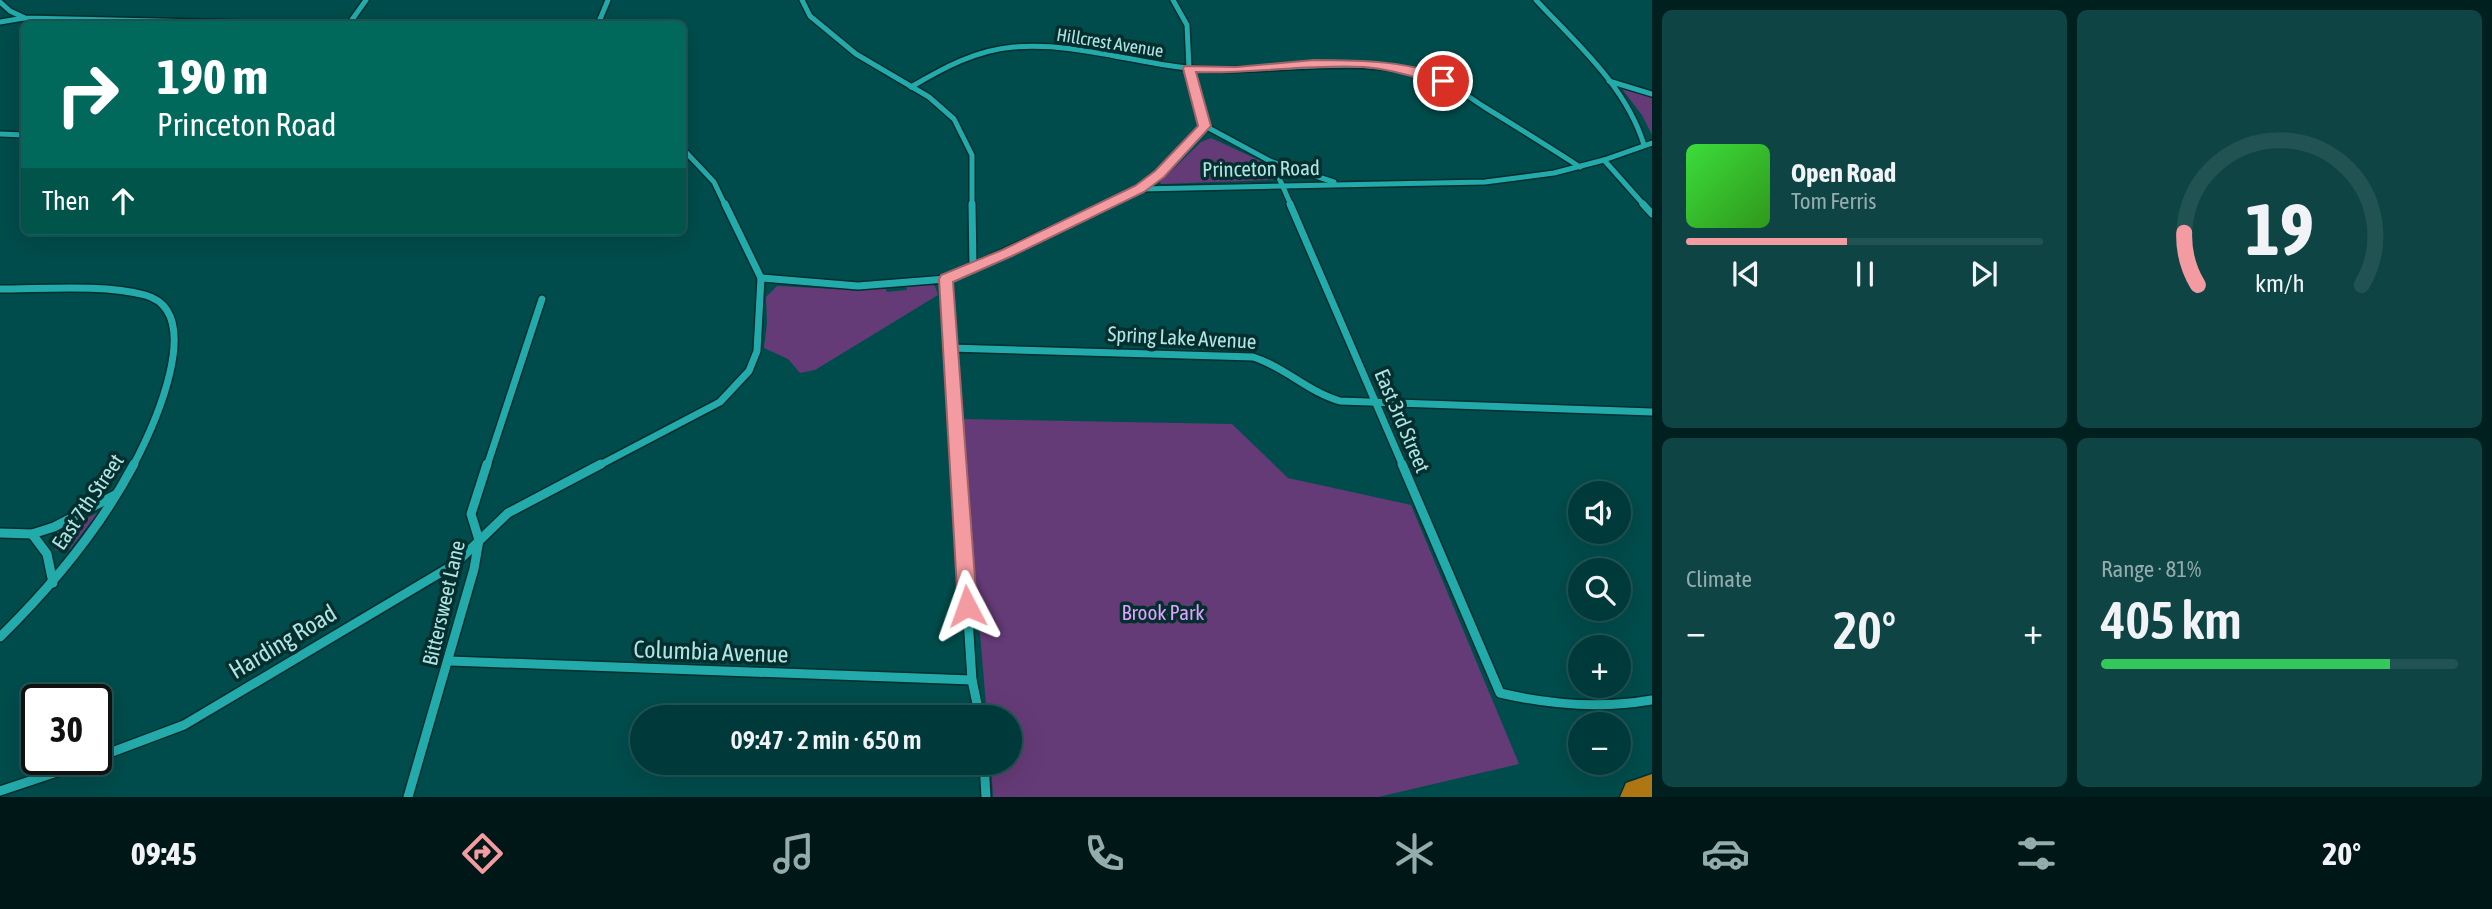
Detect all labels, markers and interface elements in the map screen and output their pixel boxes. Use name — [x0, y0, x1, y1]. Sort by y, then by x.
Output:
street label: Hillcrest Avenue — [1055, 24, 1165, 61]
text: 190 m — [157, 48, 268, 104]
icon: right — [42, 49, 133, 140]
pin — [1413, 51, 1473, 111]
icon: arrive — [1424, 62, 1462, 100]
text: Princeton Road — [157, 106, 336, 143]
street label: Princeton Road — [1202, 155, 1320, 181]
text: Open Road — [1791, 158, 1896, 188]
icon: ahead — [104, 182, 142, 220]
text: Then — [42, 186, 90, 216]
text: 19 — [2245, 187, 2314, 270]
text: Tom Ferris — [1791, 188, 1876, 214]
icon: previous — [1727, 255, 1765, 293]
icon: pause — [1846, 255, 1884, 293]
icon: next — [1965, 255, 2003, 293]
text: km/h — [2255, 269, 2304, 297]
street label: Spring Lake Avenue — [1107, 321, 1257, 353]
street label: East 3rd Street — [1370, 365, 1435, 476]
street label: East 7th Street — [46, 449, 128, 554]
map controls — [1568, 481, 1631, 775]
button: sound — [1568, 481, 1631, 544]
street label: Bittersweet Lane — [417, 538, 469, 668]
text: Range · 81% — [2101, 556, 2201, 582]
button: search — [1568, 558, 1631, 621]
text: Climate — [1686, 566, 1752, 592]
position arrow — [930, 569, 1004, 643]
text: 405 km — [2101, 590, 2242, 650]
street label: Harding Road — [224, 599, 341, 684]
park label: Brook Park — [1121, 600, 1205, 624]
text: 20° — [1833, 600, 1896, 660]
text: − — [1686, 609, 1706, 652]
text: + — [2023, 609, 2043, 652]
street label: Columbia Avenue — [633, 635, 789, 668]
button: + — [1568, 635, 1631, 698]
speed limit sign: 30 — [21, 684, 112, 775]
button: − — [1568, 712, 1631, 775]
text: 09:47 · 2 min · 650 m — [731, 725, 921, 755]
icon: directions — [458, 829, 507, 878]
icon: music — [769, 829, 818, 878]
icon: phone — [1080, 829, 1129, 878]
icon: climate — [1390, 829, 1439, 878]
icon: car — [1701, 829, 1750, 878]
icon: filters — [2012, 829, 2061, 878]
text: 09:45 — [131, 835, 197, 872]
text: 20° — [2322, 835, 2361, 872]

